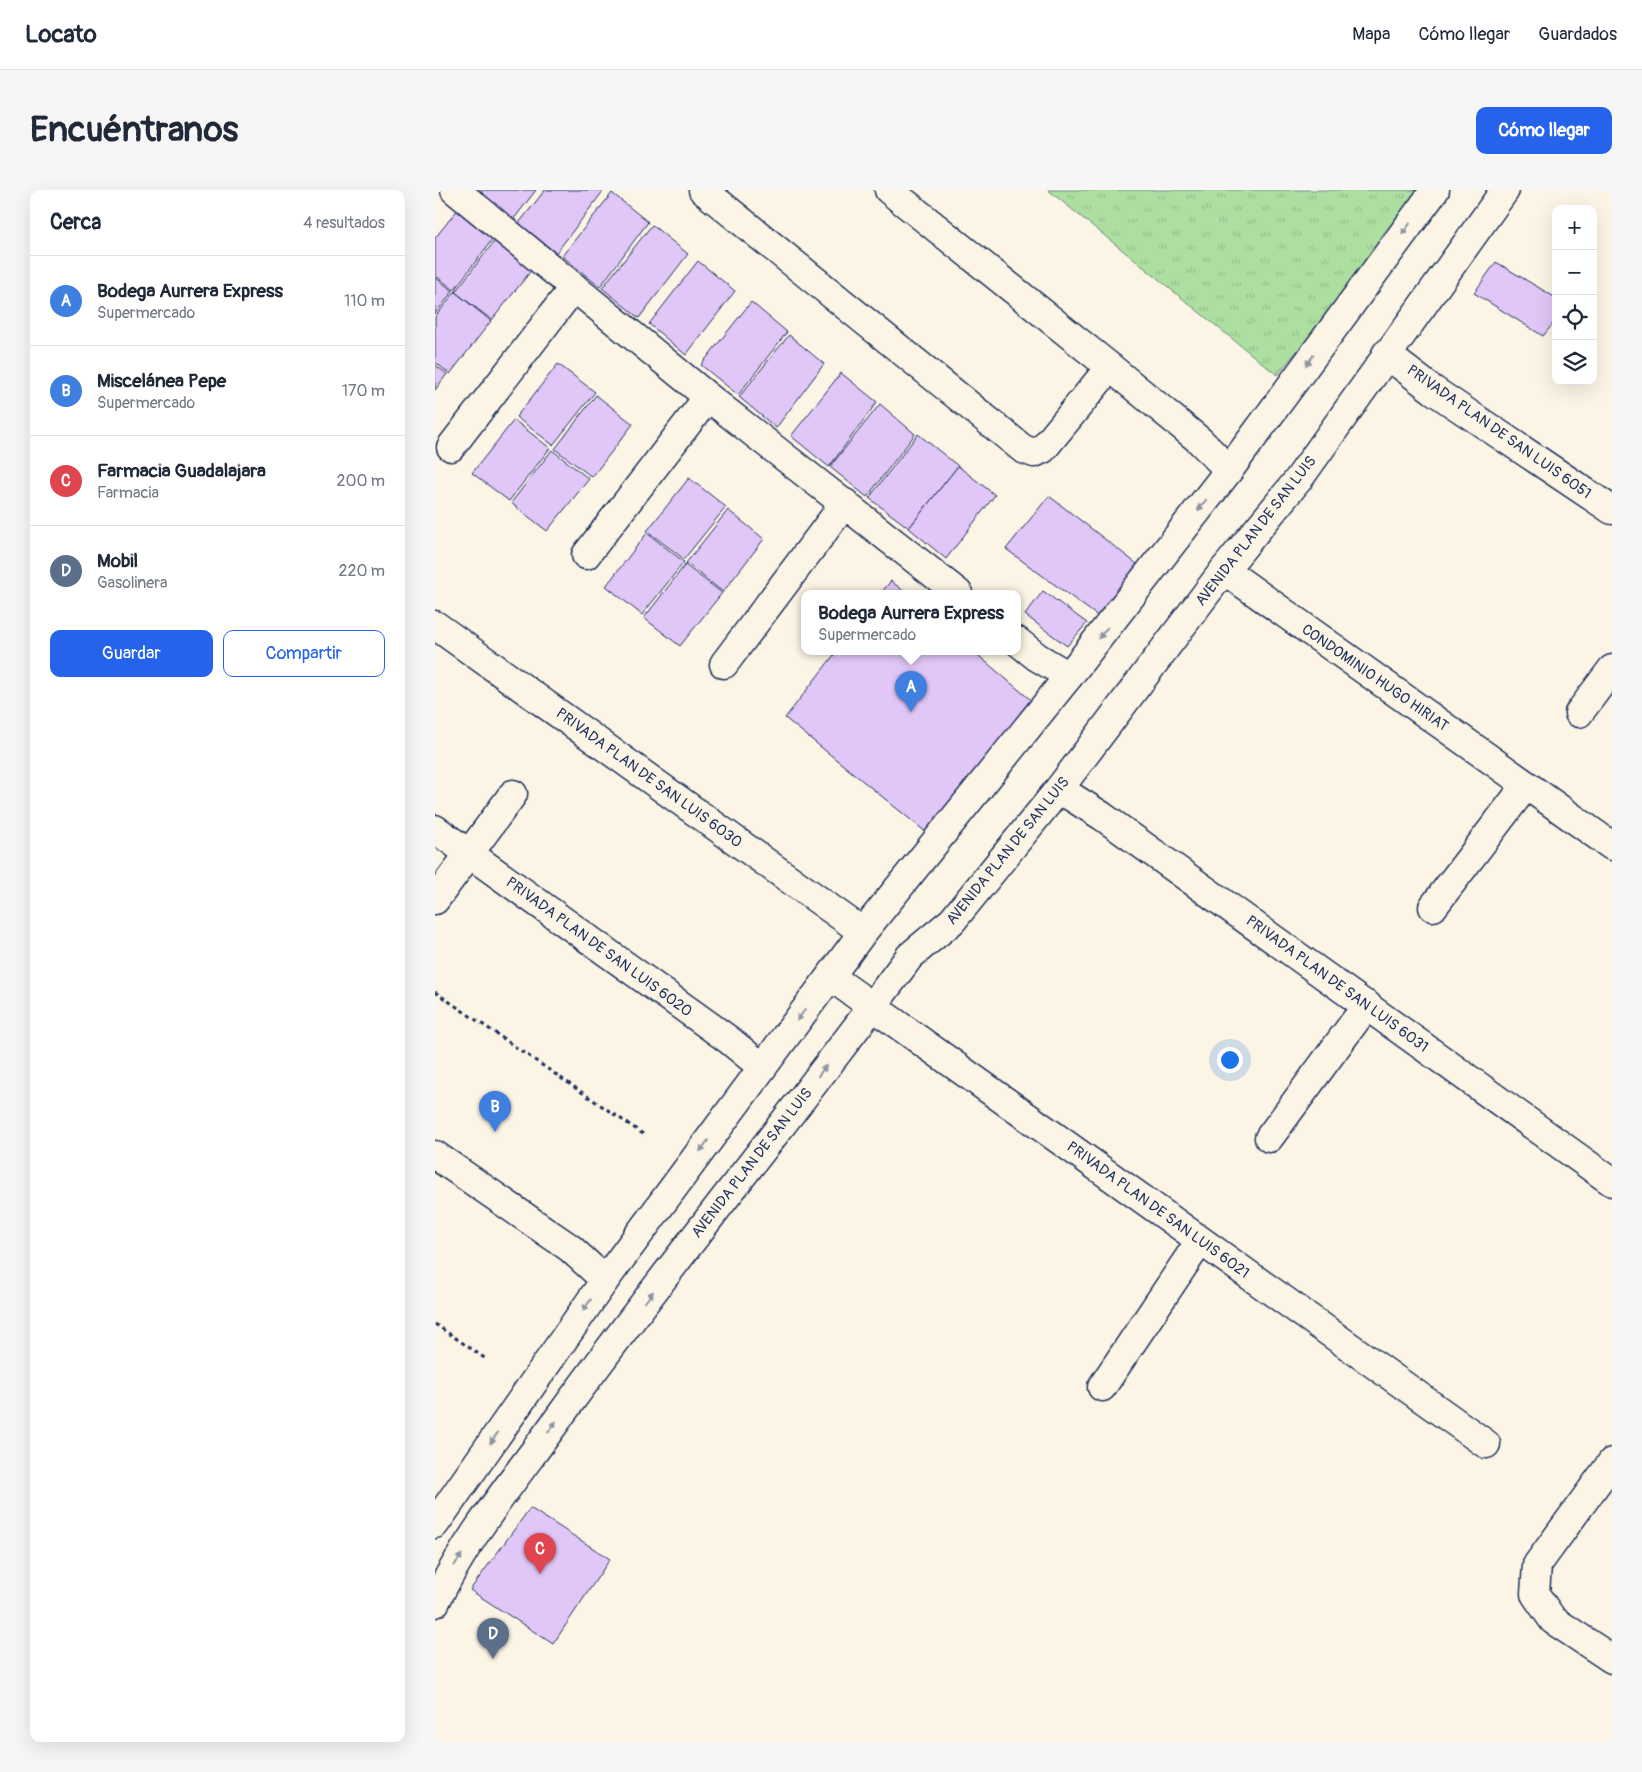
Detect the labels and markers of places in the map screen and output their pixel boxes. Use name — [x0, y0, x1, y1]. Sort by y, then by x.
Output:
pin: A — [895, 671, 927, 712]
pin: B — [479, 1091, 511, 1132]
pin: C — [524, 1533, 556, 1574]
pin: D — [477, 1618, 509, 1659]

